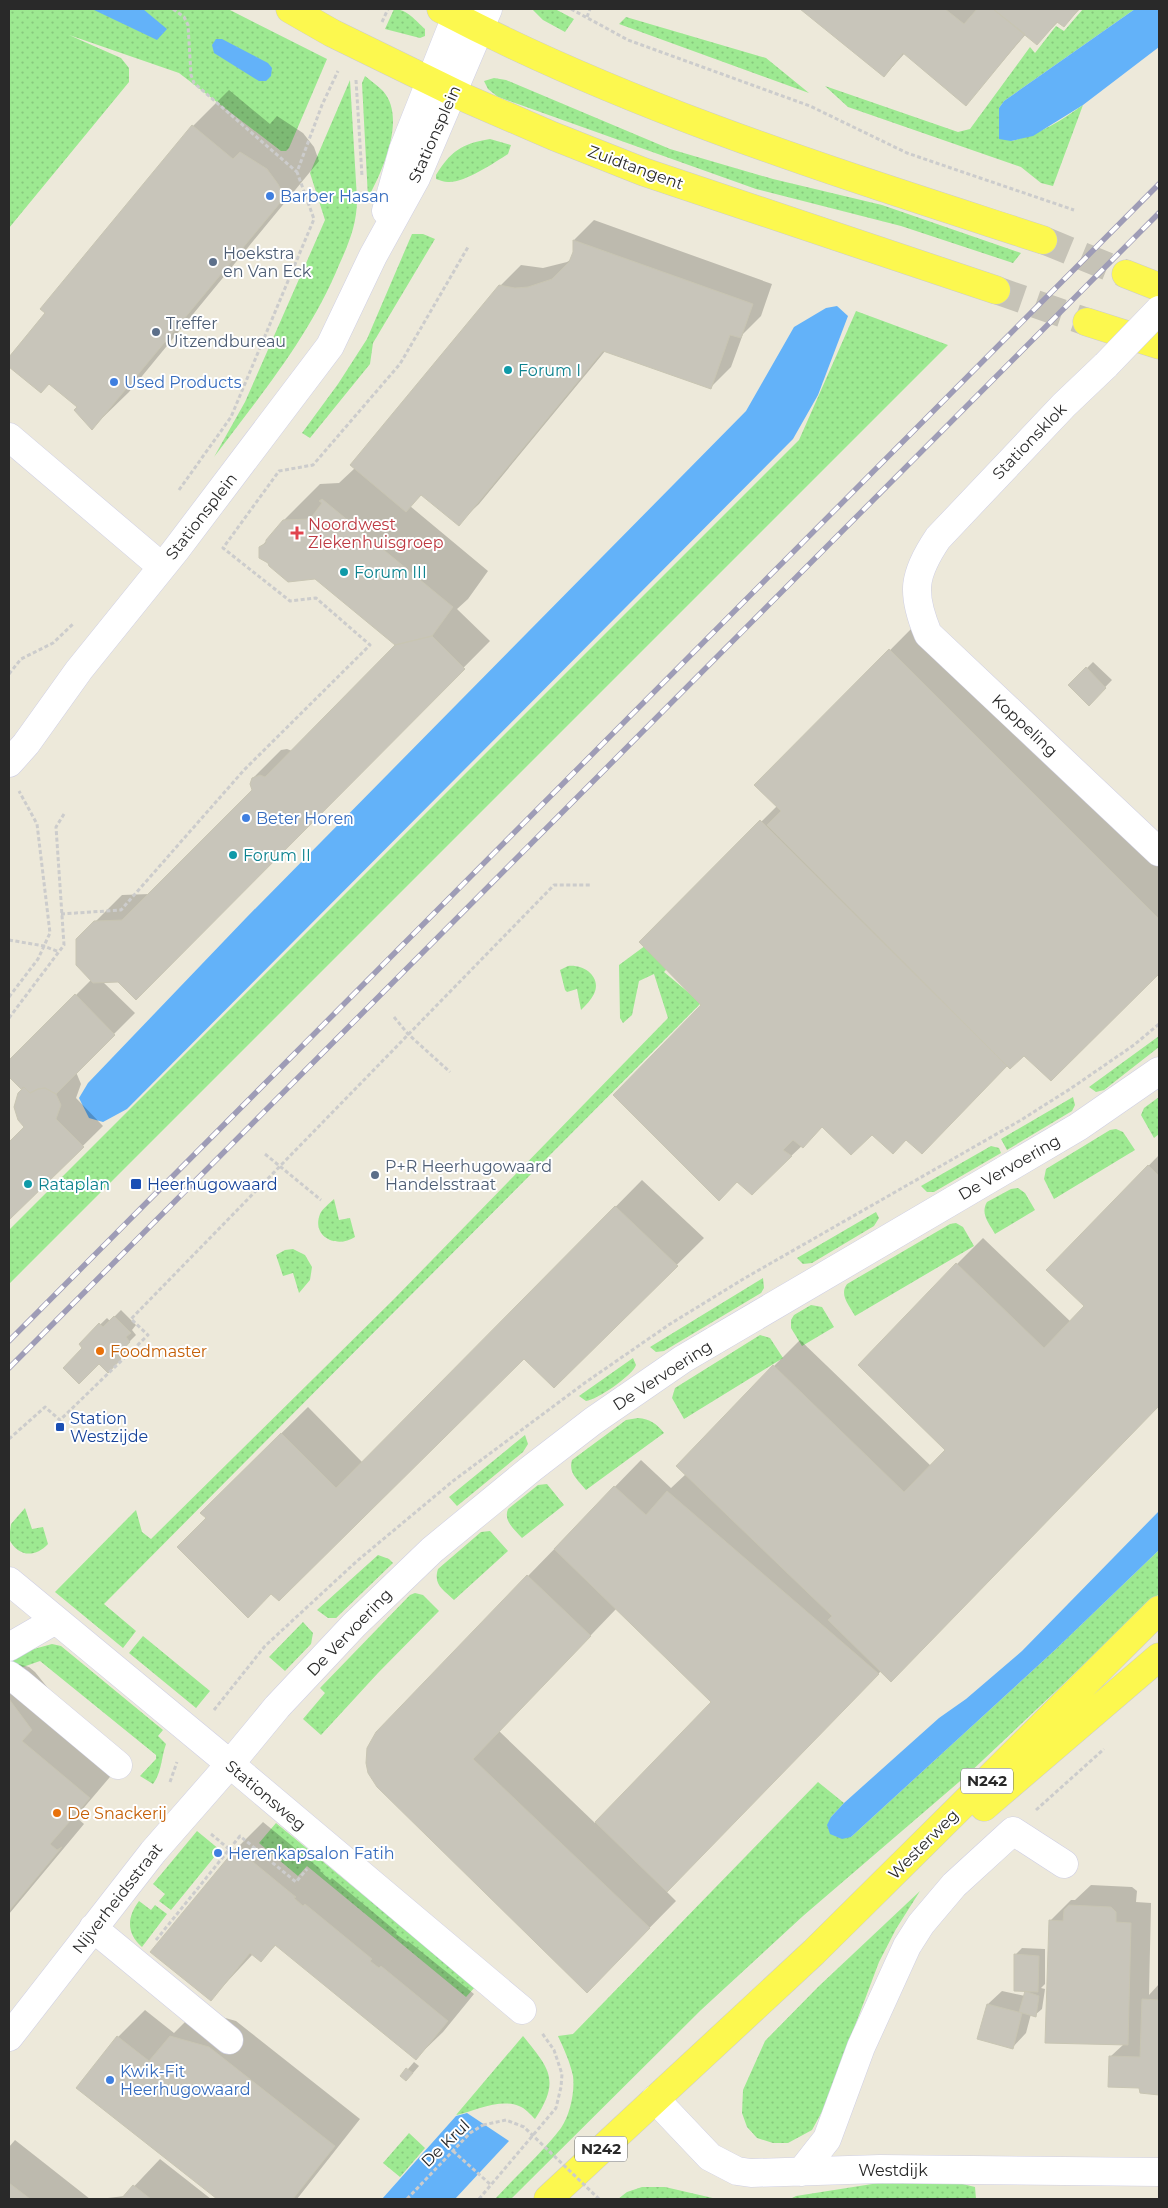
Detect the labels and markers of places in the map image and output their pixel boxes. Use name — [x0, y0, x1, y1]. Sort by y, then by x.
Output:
place label: Barber Hasan — [280, 187, 389, 206]
marker: Barber Hasan — [264, 190, 276, 202]
place label: Hoekstra en Van Eck — [223, 244, 312, 281]
marker: Hoekstra en Van Eck — [207, 256, 219, 268]
place label: Treffer Uitzendbureau — [166, 314, 286, 351]
marker: Treffer Uitzendbureau — [150, 326, 162, 338]
place label: Forum I — [518, 361, 581, 380]
marker: Forum I — [502, 364, 514, 376]
place label: Used Products — [124, 373, 242, 392]
marker: Used Products — [108, 376, 120, 388]
place label: Noordwest Ziekenhuisgroep — [308, 515, 444, 552]
marker: Noordwest Ziekenhuisgroep — [290, 526, 304, 540]
place label: Forum III — [354, 563, 427, 582]
marker: Forum III — [338, 566, 350, 578]
place label: Beter Horen — [256, 809, 354, 828]
marker: Beter Horen — [240, 812, 252, 824]
place label: Forum II — [243, 846, 311, 865]
marker: Forum II — [227, 849, 239, 861]
place label: P+R Heerhugowaard Handelsstraat — [385, 1157, 552, 1194]
marker: P+R Heerhugowaard Handelsstraat — [369, 1169, 381, 1181]
place label: Rataplan — [38, 1175, 110, 1194]
place label: Heerhugowaard — [147, 1175, 278, 1194]
marker: Heerhugowaard — [129, 1177, 143, 1191]
marker: Rataplan — [22, 1178, 34, 1190]
place label: Foodmaster — [110, 1342, 207, 1361]
marker: Foodmaster — [94, 1345, 106, 1357]
place label: Station Westzijde — [70, 1409, 148, 1446]
marker: Station Westzijde — [54, 1421, 66, 1433]
place label: De Snackerij — [67, 1804, 167, 1823]
marker: De Snackerij — [51, 1807, 63, 1819]
place label: Herenkapsalon Fatih — [228, 1844, 395, 1863]
marker: Herenkapsalon Fatih — [212, 1847, 224, 1859]
place label: Kwik-Fit Heerhugowaard — [120, 2062, 251, 2099]
marker: Kwik-Fit Heerhugowaard — [104, 2074, 116, 2086]

